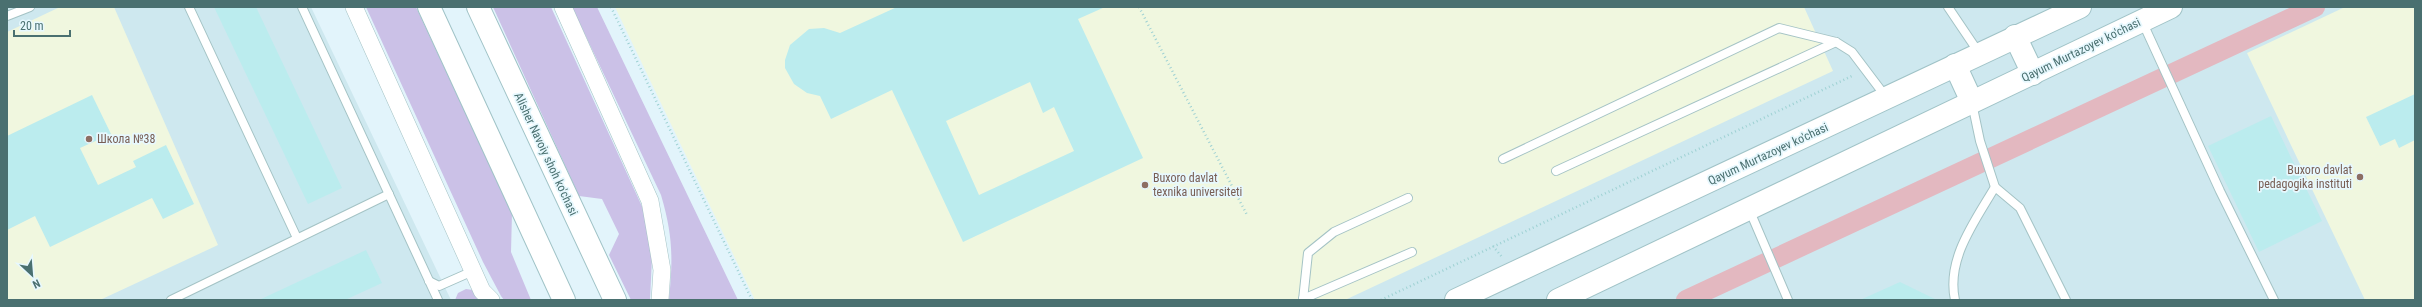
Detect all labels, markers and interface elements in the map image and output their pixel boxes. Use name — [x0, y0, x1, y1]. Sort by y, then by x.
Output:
scale bar — [14, 12, 70, 38]
street label: Qayum Murtazoyev ko'chasi — [2019, 15, 2143, 85]
text: 20 m — [20, 19, 44, 33]
street label: Alisher Navoiy shoh ko'chasi — [511, 90, 581, 218]
street label: Qayum Murtazoyev ko'chasi — [1706, 120, 1830, 188]
place label: Школа №38 — [97, 132, 156, 146]
marker: Школа №38 — [84, 134, 94, 144]
place label: Buxoro davlat pedagogika instituti — [2258, 163, 2352, 191]
place label: Buxoro davlat texnika universiteti — [1153, 171, 1242, 199]
marker: Buxoro davlat pedagogika instituti — [2355, 172, 2365, 182]
marker: Buxoro davlat texnika universiteti — [1140, 180, 1150, 190]
north arrow — [12, 255, 52, 295]
text: N — [30, 276, 42, 291]

